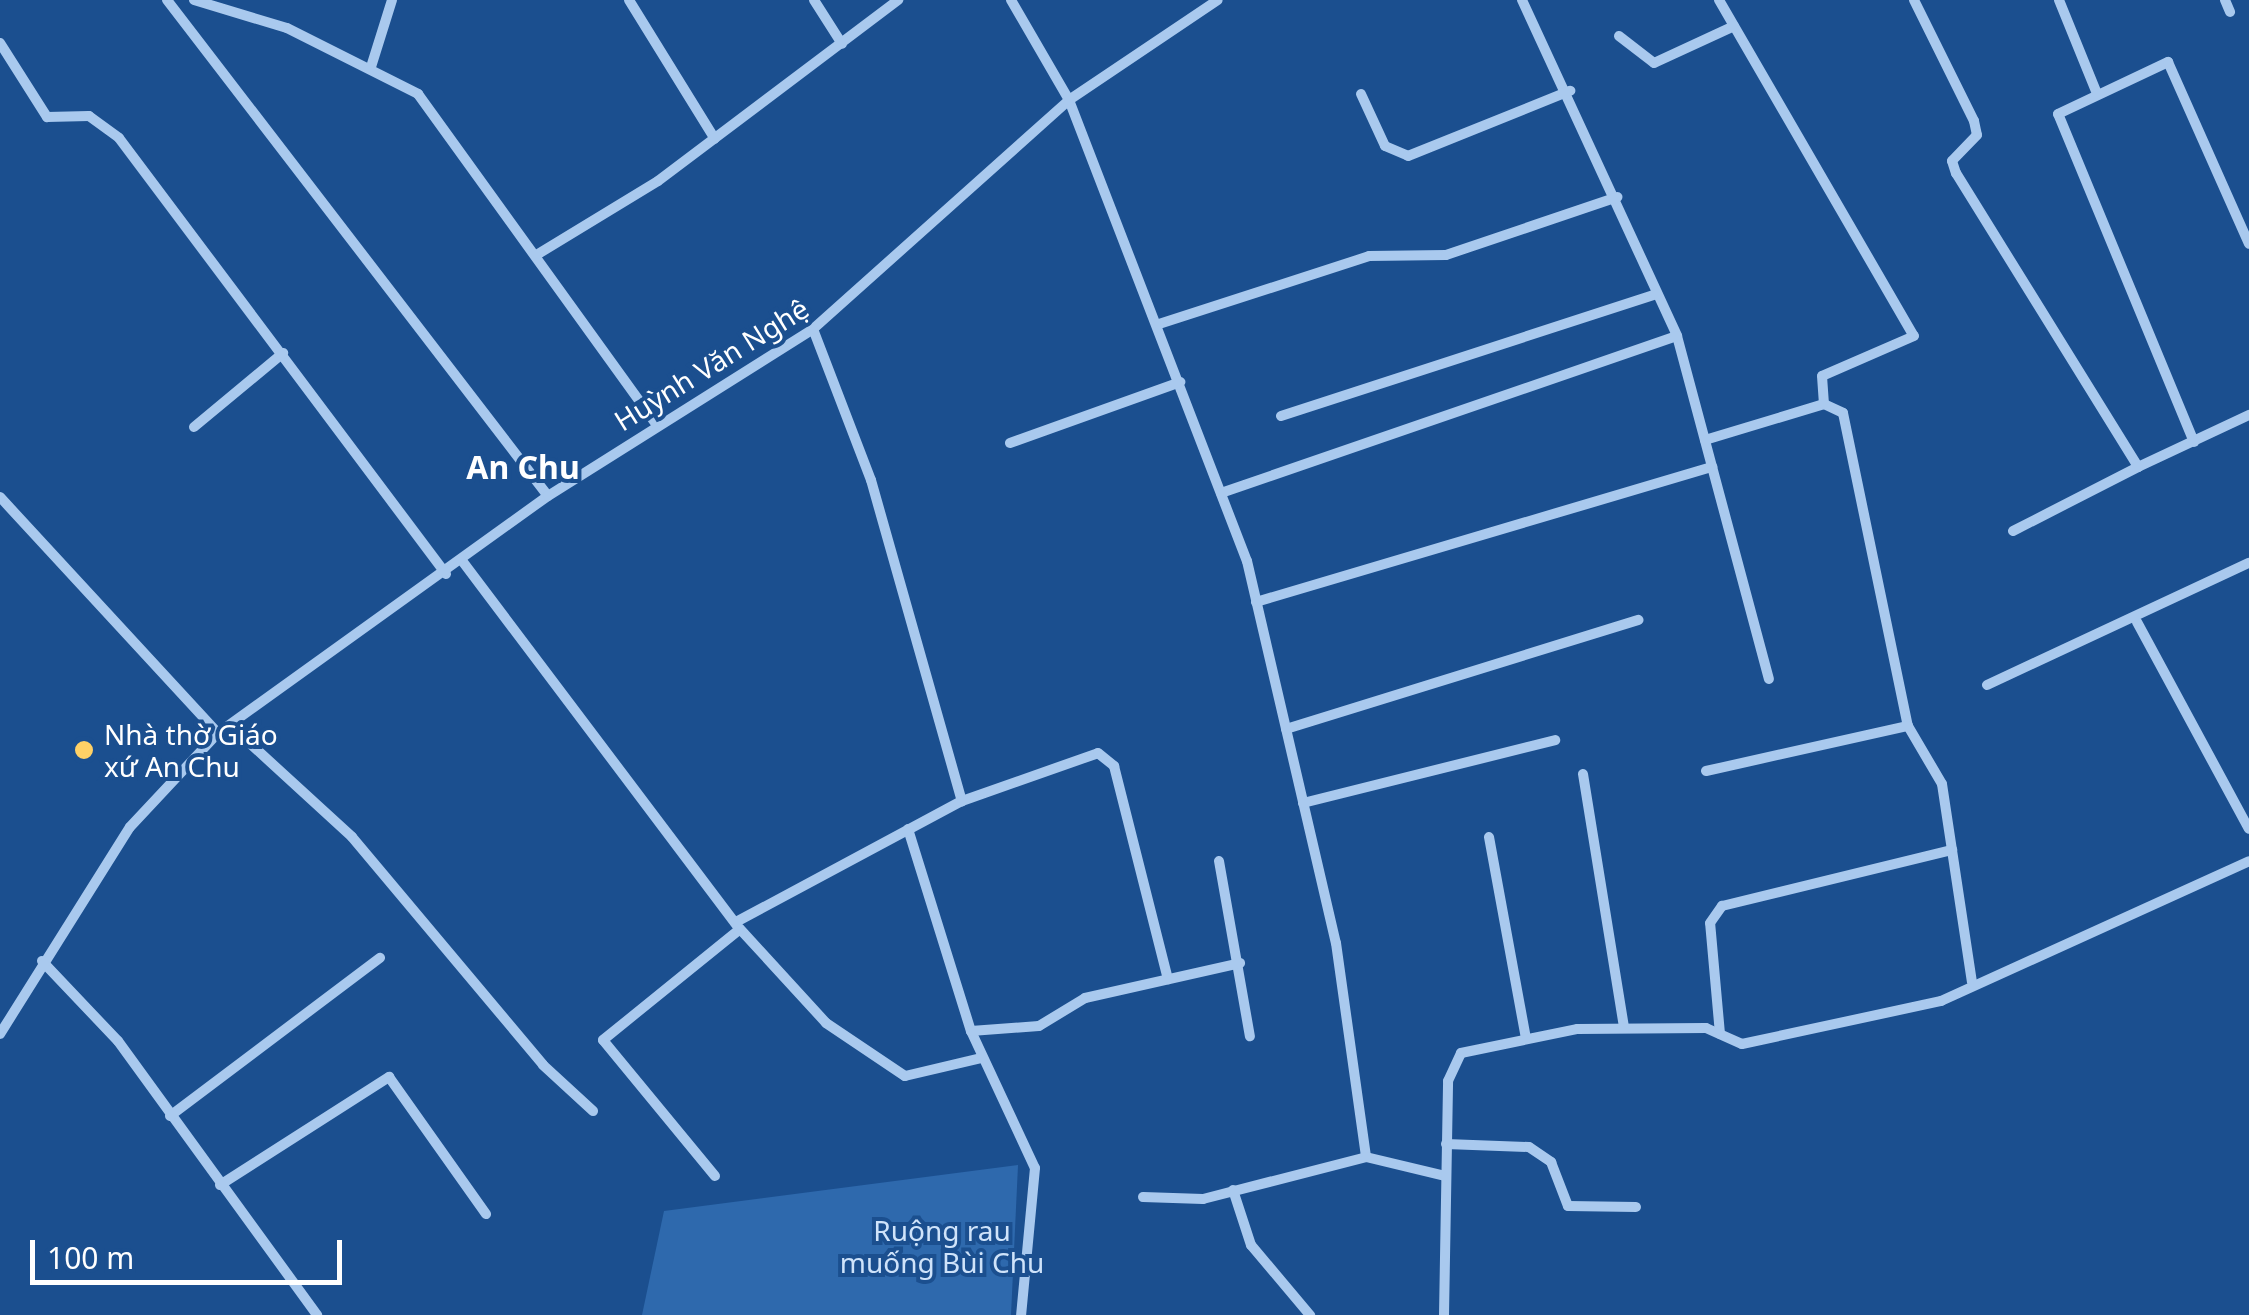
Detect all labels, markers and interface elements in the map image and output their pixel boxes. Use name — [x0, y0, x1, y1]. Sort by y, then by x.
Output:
street label: Huỳnh Văn Nghệ — [608, 291, 814, 437]
district label: An Chu — [466, 448, 580, 486]
place label: Nhà thờ Giáo xứ An Chu — [104, 717, 278, 783]
marker: Nhà thờ Giáo xứ An Chu — [73, 739, 95, 761]
park label: Ruộng rau muống Bùi Chu — [840, 1213, 1044, 1279]
scale bar — [35, 1220, 348, 1282]
text: 100 m — [47, 1237, 134, 1278]

